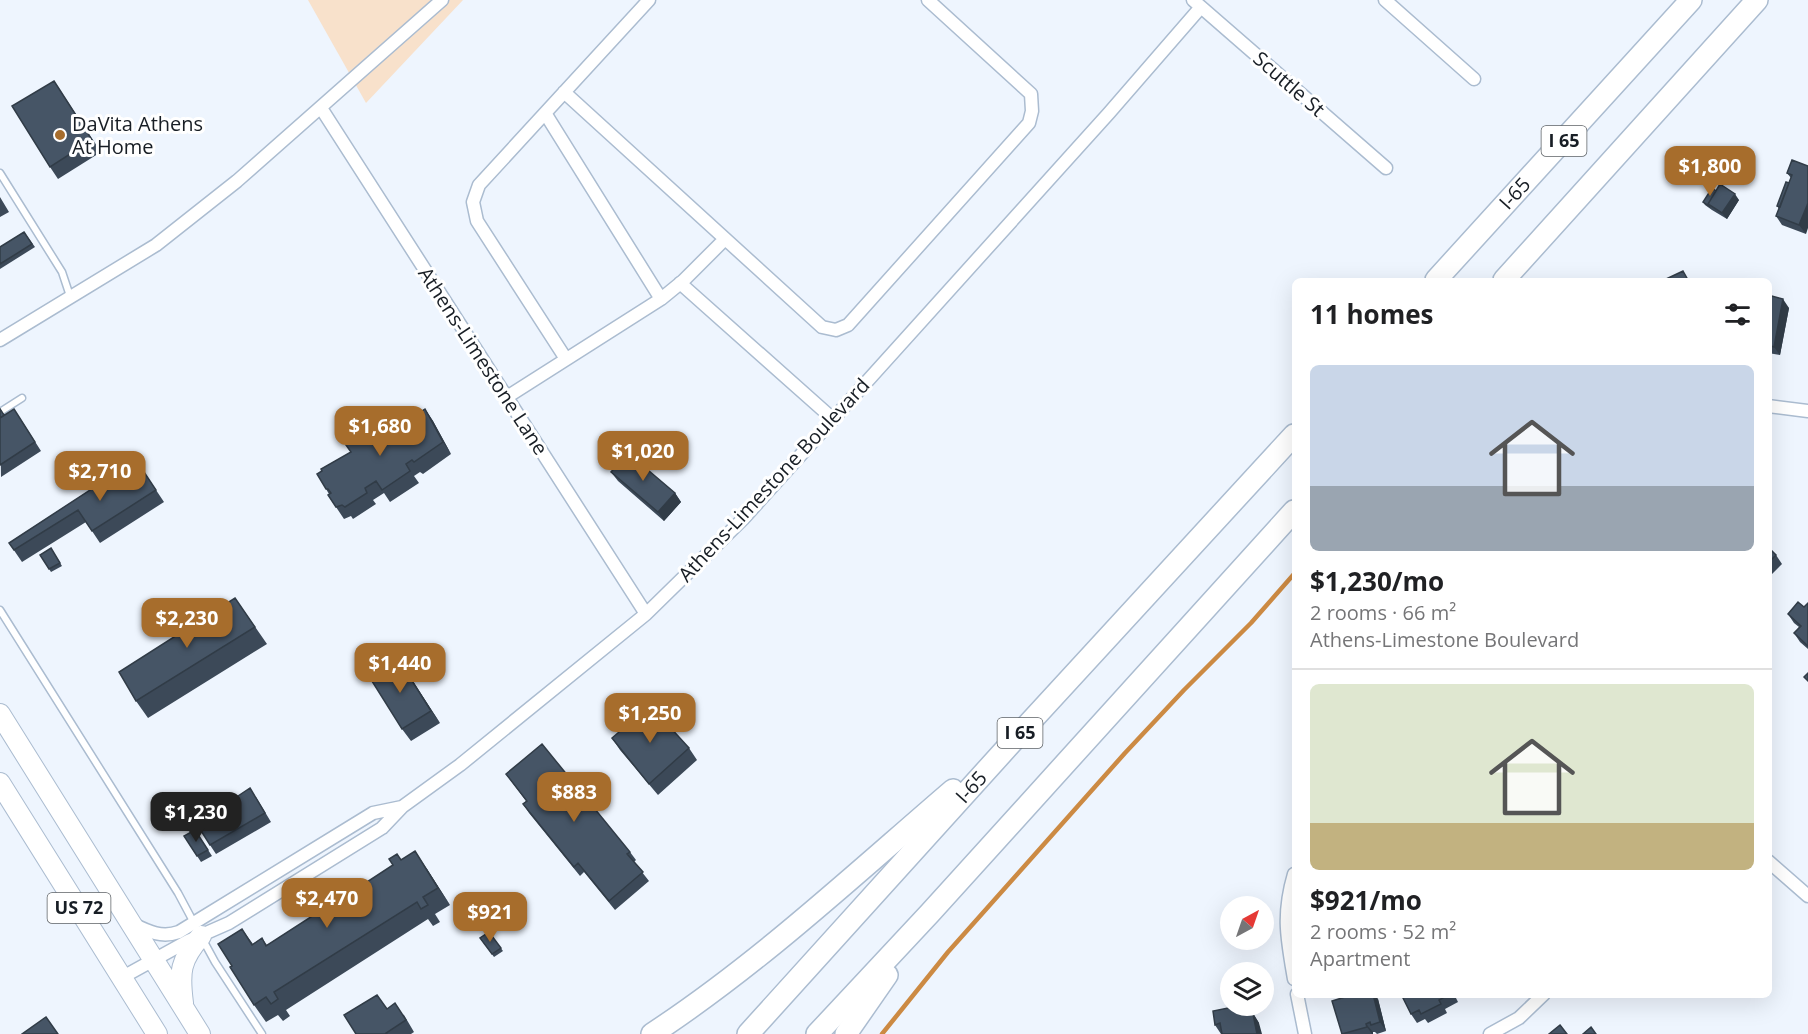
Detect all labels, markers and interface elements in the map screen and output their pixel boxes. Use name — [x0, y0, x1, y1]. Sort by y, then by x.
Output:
street label: Scuttle St — [1248, 45, 1331, 122]
place label: DaVita Athens At Home — [72, 110, 203, 160]
road number: I 65 — [1542, 126, 1586, 156]
marker: DaVita Athens At Home — [53, 128, 67, 142]
pin: $1,800 — [1661, 146, 1759, 197]
text: $1,800 — [1679, 152, 1741, 179]
street label: I-65 — [1493, 171, 1536, 215]
street label: Athens-Limestone Lane — [412, 261, 554, 460]
text: 11 homes — [1310, 296, 1434, 332]
icon: filters — [1721, 298, 1754, 331]
street label: Athens-Limestone Boulevard — [672, 372, 875, 587]
icon: home — [1478, 404, 1586, 512]
pin: $1,680 — [331, 406, 429, 457]
text: $1,680 — [349, 412, 411, 439]
pin: $1,020 — [594, 431, 692, 482]
text: $1,020 — [612, 437, 674, 464]
pin: $2,710 — [51, 451, 149, 502]
text: $2,710 — [69, 457, 131, 484]
text: $1,230/mo — [1310, 563, 1444, 599]
pin: $2,230 — [138, 598, 236, 649]
text: 2 rooms · 66 m² — [1310, 599, 1456, 626]
text: $2,230 — [156, 604, 218, 631]
text: Athens-Limestone Boulevard — [1310, 626, 1579, 653]
pin: $1,440 — [351, 643, 449, 694]
text: $1,440 — [369, 649, 431, 676]
pin: $1,250 — [601, 693, 699, 744]
text: $1,250 — [619, 699, 681, 726]
road number: I 65 — [998, 718, 1042, 748]
icon: home — [1478, 723, 1586, 831]
street label: I-65 — [949, 765, 993, 809]
pin: $883 — [538, 772, 610, 823]
text: $883 — [551, 778, 597, 805]
pin: $1,230 — [147, 792, 245, 843]
text: $1,230 — [165, 798, 227, 825]
pin: $2,470 — [278, 878, 376, 929]
text: $921/mo — [1310, 882, 1422, 918]
text: $2,470 — [296, 884, 358, 911]
pin: $921 — [454, 892, 526, 943]
road number: US 72 — [48, 893, 110, 923]
north arrow — [1220, 896, 1274, 950]
map controls — [1220, 896, 1274, 1016]
text: $921 — [467, 898, 513, 925]
text: 2 rooms · 52 m² — [1310, 918, 1456, 945]
text: Apartment — [1310, 945, 1410, 972]
button: layers — [1220, 962, 1274, 1016]

